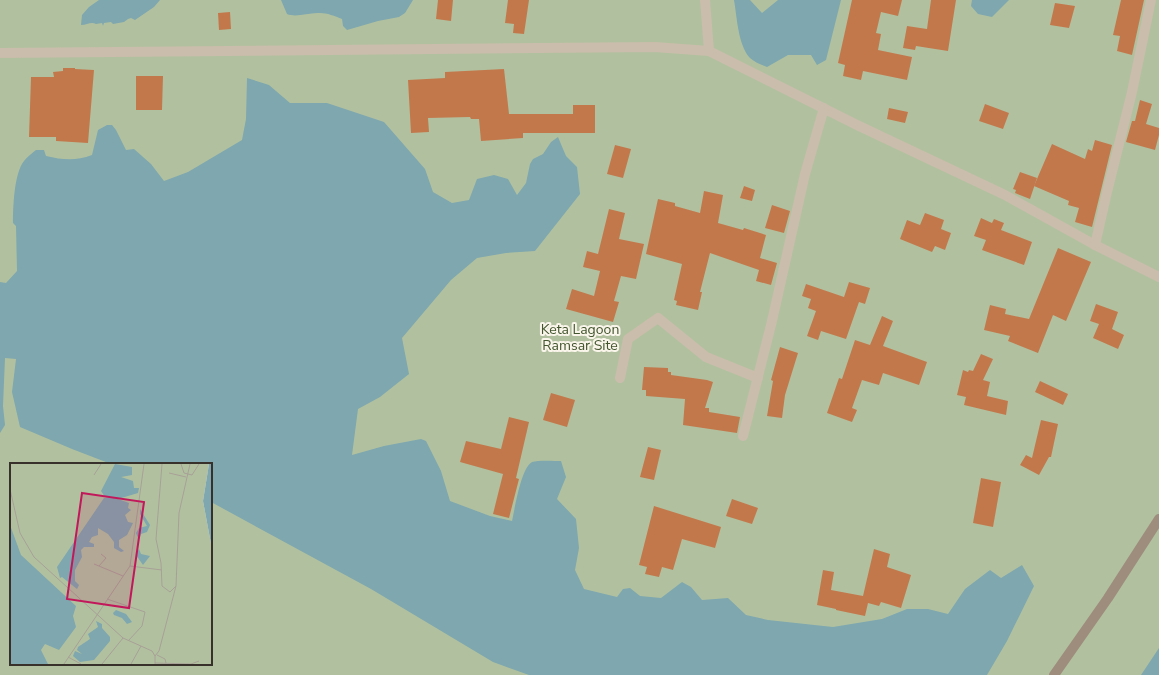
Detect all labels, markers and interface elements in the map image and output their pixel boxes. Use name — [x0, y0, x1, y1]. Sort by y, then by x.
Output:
park label: Keta Lagoon Ramsar Site — [541, 320, 619, 355]
inset map — [10, 463, 212, 665]

